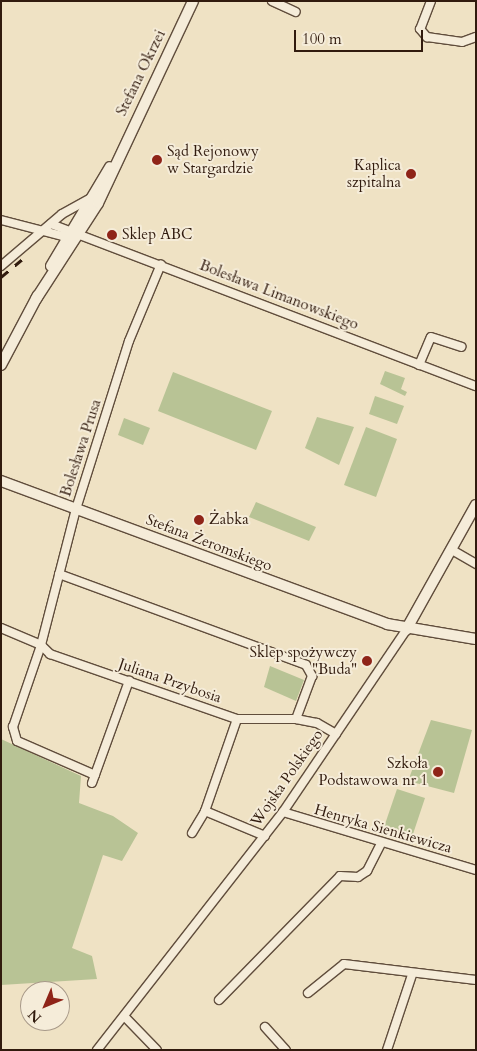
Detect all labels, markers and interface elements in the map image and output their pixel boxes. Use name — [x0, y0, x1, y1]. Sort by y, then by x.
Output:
scale bar — [297, 20, 426, 52]
street label: Stefana Okrzei — [112, 27, 170, 119]
text: 100 m — [302, 29, 342, 49]
place label: Sąd Rejonowy w Stargardzie — [167, 142, 259, 177]
marker: Sąd Rejonowy w Stargardzie — [151, 154, 163, 166]
place label: Kaplica szpitalna — [347, 156, 401, 191]
marker: Kaplica szpitalna — [405, 168, 417, 180]
place label: Sklep ABC — [122, 226, 193, 244]
marker: Sklep ABC — [106, 229, 118, 241]
street label: Bolesława Limanowskiego — [197, 256, 361, 334]
street label: Bolesława Prusa — [57, 397, 105, 499]
street label: Stefana Żeromskiego — [143, 511, 275, 575]
place label: Żabka — [209, 511, 249, 529]
marker: Żabka — [193, 514, 205, 526]
place label: Sklep spożywczy "Buda" — [250, 643, 357, 678]
street label: Juliana Przybosia — [116, 655, 224, 707]
marker: Sklep spożywczy "Buda" — [361, 655, 373, 667]
street label: Wojska Polskiego — [247, 726, 327, 830]
place label: Szkoła Podstawowa nr 1 — [318, 754, 428, 789]
marker: Szkoła Podstawowa nr 1 — [432, 766, 444, 778]
street label: Henryka Sienkiewicza — [312, 801, 454, 857]
north arrow — [20, 981, 70, 1031]
text: N — [24, 1005, 46, 1027]

